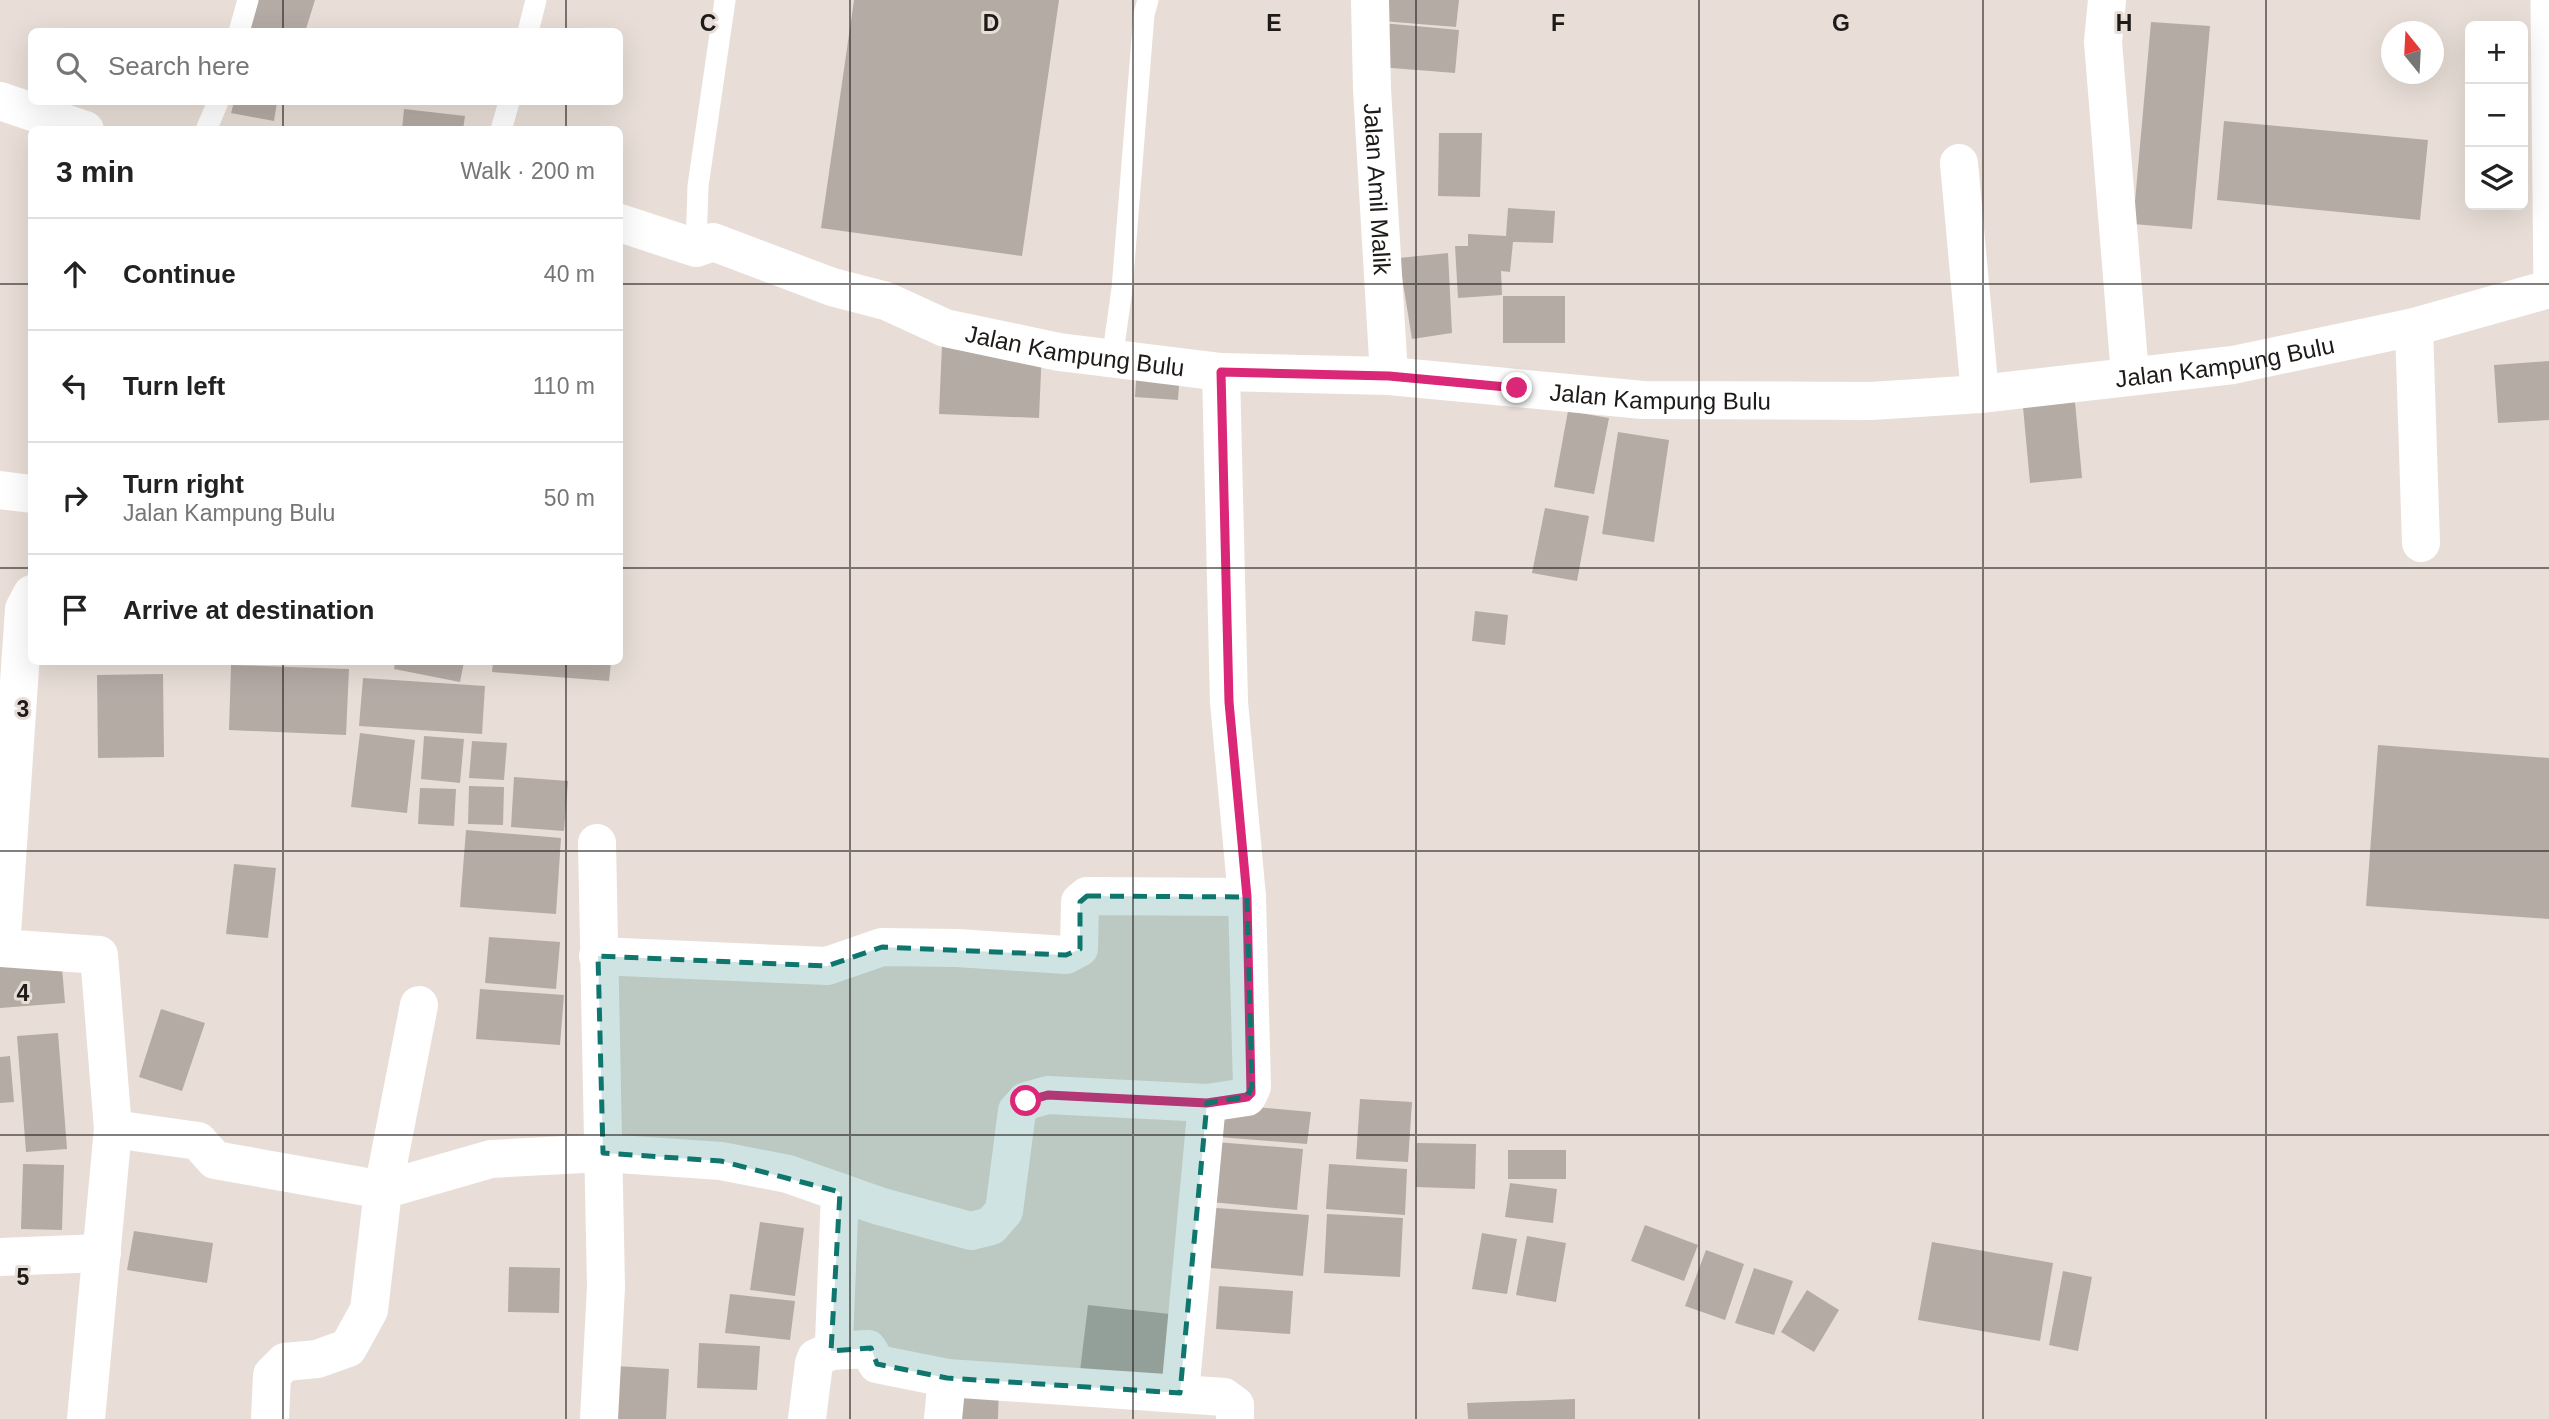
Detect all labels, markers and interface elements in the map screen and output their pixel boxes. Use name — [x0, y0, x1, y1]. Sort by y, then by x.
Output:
text: C — [700, 10, 716, 36]
text: D — [983, 10, 999, 36]
text: E — [1266, 10, 1282, 36]
text: F — [1551, 10, 1565, 36]
text: G — [1832, 10, 1850, 36]
text: H — [2116, 10, 2132, 36]
north arrow — [2381, 21, 2444, 84]
map controls — [2465, 21, 2528, 210]
button: + — [2465, 21, 2528, 84]
search box — [28, 28, 623, 105]
icon: search — [52, 48, 90, 86]
text: Search here — [108, 51, 250, 81]
button: − — [2465, 84, 2528, 147]
street label: Jalan Amil Malik — [1359, 102, 1397, 277]
button: layers — [2465, 147, 2528, 210]
text: 3 min — [56, 155, 134, 188]
text: Walk · 200 m — [460, 158, 595, 184]
icon: ahead — [56, 255, 94, 293]
text: Continue — [123, 259, 236, 289]
text: 40 m — [544, 261, 595, 287]
street label: Jalan Kampung Bulu — [963, 319, 1186, 381]
street label: Jalan Kampung Bulu — [2114, 331, 2337, 392]
icon: left — [56, 367, 94, 405]
text: Turn left — [123, 371, 225, 401]
route end — [1501, 372, 1532, 403]
text: 110 m — [533, 373, 595, 399]
street label: Jalan Kampung Bulu — [1548, 378, 1771, 414]
text: Turn right — [123, 469, 244, 499]
icon: right — [56, 479, 94, 517]
text: 50 m — [544, 485, 595, 511]
text: Jalan Kampung Bulu — [123, 500, 335, 526]
icon: arrive — [56, 591, 94, 629]
text: Arrive at destination — [123, 595, 374, 625]
text: 3 — [17, 696, 29, 722]
text: 4 — [17, 980, 30, 1006]
route start — [1010, 1085, 1041, 1116]
text: 5 — [17, 1264, 30, 1290]

